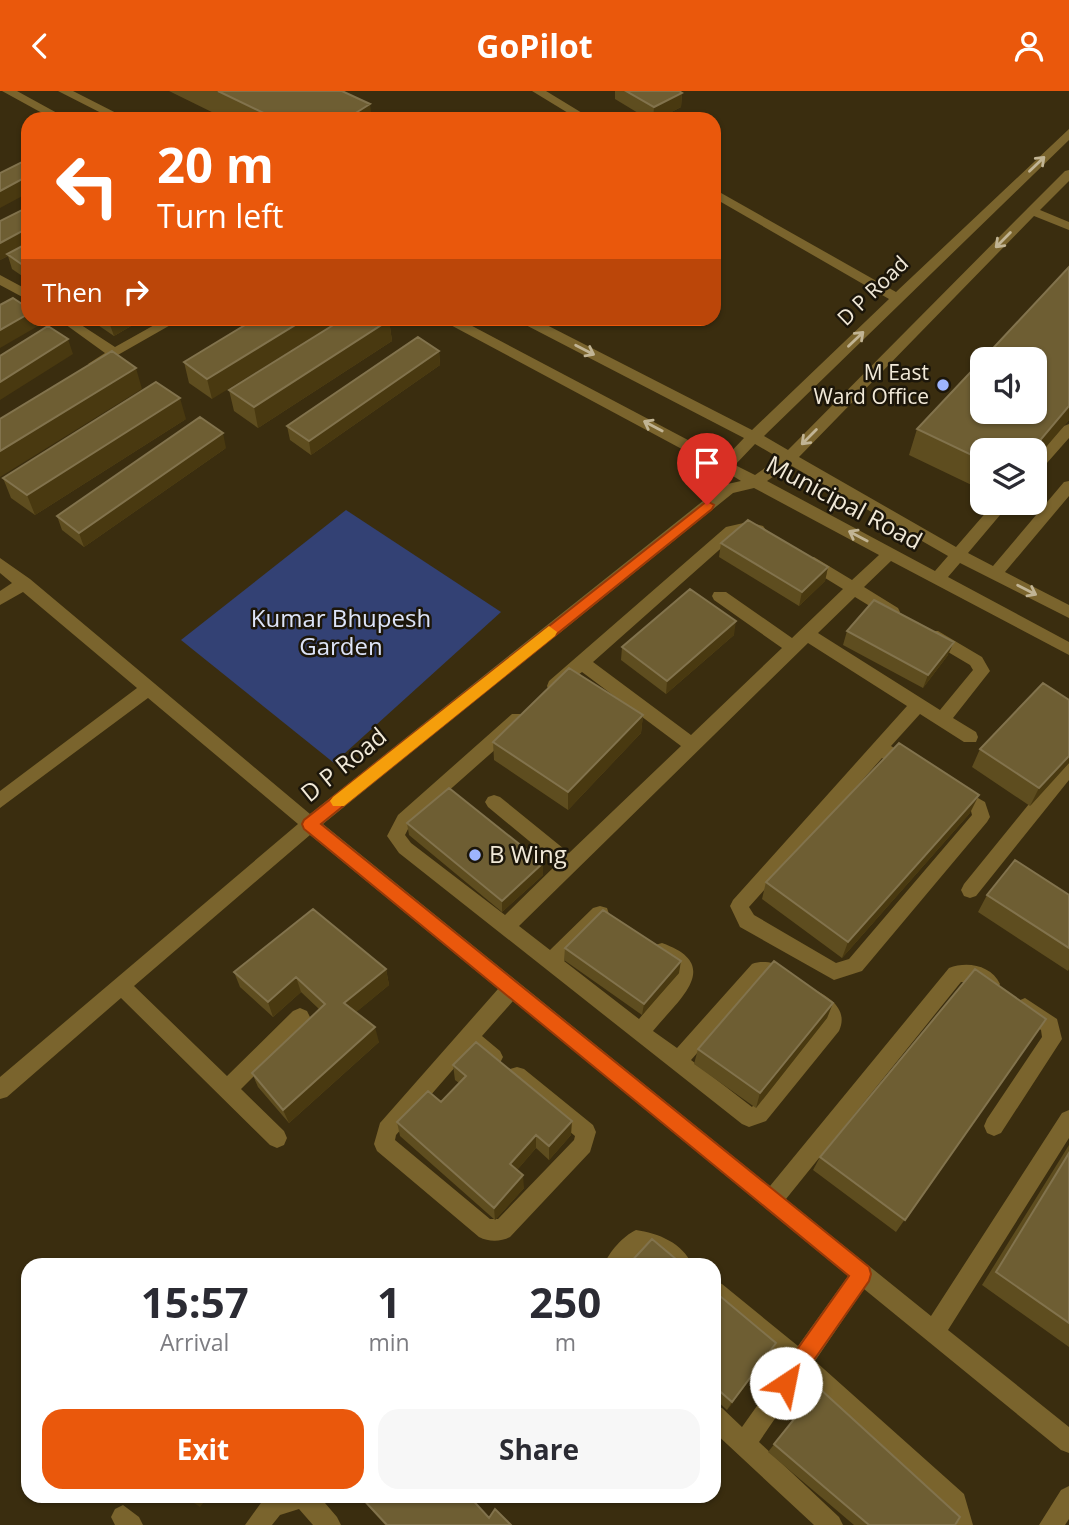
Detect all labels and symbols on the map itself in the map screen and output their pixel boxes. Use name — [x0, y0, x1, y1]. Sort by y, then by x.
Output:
one-way arrow — [1029, 155, 1046, 172]
one-way arrow — [995, 231, 1012, 248]
street label: D P Road — [831, 249, 914, 331]
one-way arrow — [847, 331, 864, 348]
one-way arrow — [574, 344, 595, 357]
place label: M East Ward Office — [813, 358, 929, 410]
marker: M East Ward Office — [935, 377, 951, 393]
one-way arrow — [643, 419, 664, 433]
one-way arrow — [801, 428, 818, 445]
pin — [677, 433, 737, 505]
street label: Municipal Road — [761, 447, 928, 557]
one-way arrow — [848, 529, 868, 543]
one-way arrow — [1016, 584, 1037, 598]
park label: Kumar Bhupesh Garden — [251, 601, 431, 662]
street label: D P Road — [293, 719, 393, 809]
place label: B Wing — [489, 837, 567, 870]
marker: B Wing — [467, 847, 483, 863]
position arrow — [749, 1346, 823, 1420]

